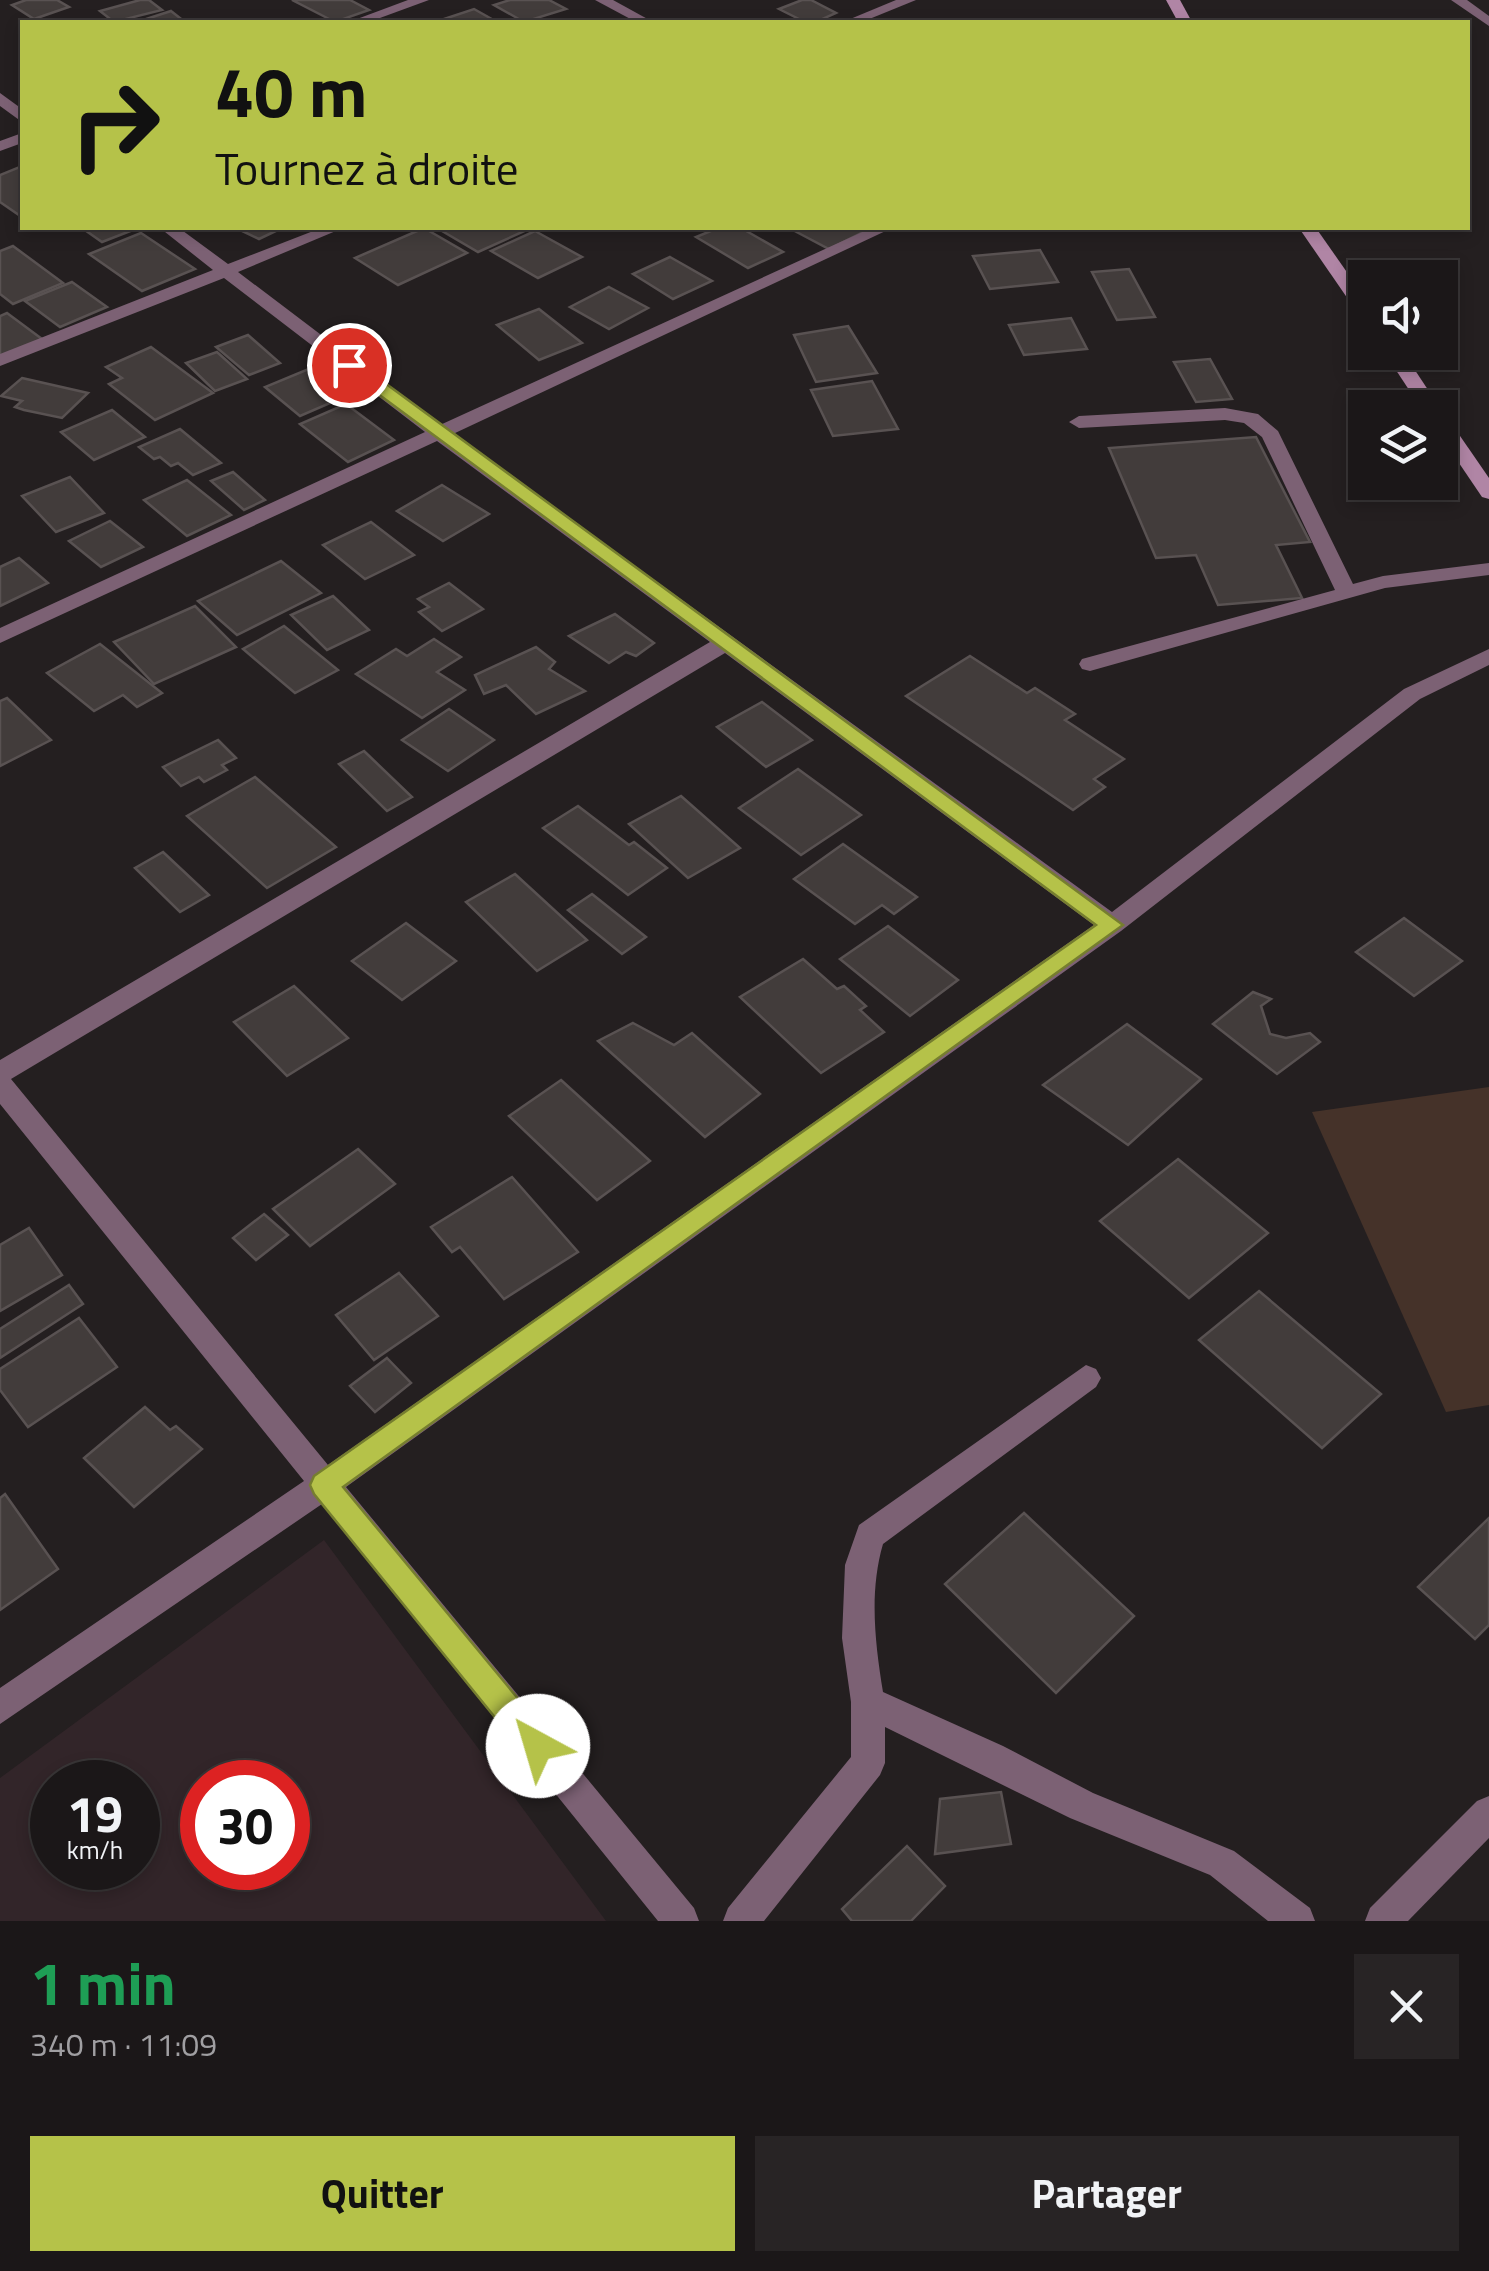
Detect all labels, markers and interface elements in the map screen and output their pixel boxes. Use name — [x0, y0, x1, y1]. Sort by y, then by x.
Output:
text: 40 m — [215, 38, 368, 144]
icon: right — [50, 60, 180, 190]
text: Tournez à droite — [215, 134, 519, 202]
map controls — [1348, 260, 1458, 500]
button: sound — [1348, 260, 1458, 370]
pin — [307, 323, 392, 408]
icon: arrive — [322, 338, 377, 393]
button: layers — [1348, 390, 1458, 500]
position arrow — [486, 1694, 590, 1798]
speed limit sign: 30 — [180, 1760, 310, 1890]
text: 19 — [67, 1775, 123, 1851]
text: km/h — [67, 1831, 123, 1869]
text: 1 min — [30, 1937, 176, 2028]
button: close — [1354, 1954, 1459, 2059]
text: 340 m · 11:09 — [30, 2020, 217, 2068]
button: Quitter — [30, 2136, 735, 2251]
button: Partager — [755, 2136, 1459, 2251]

